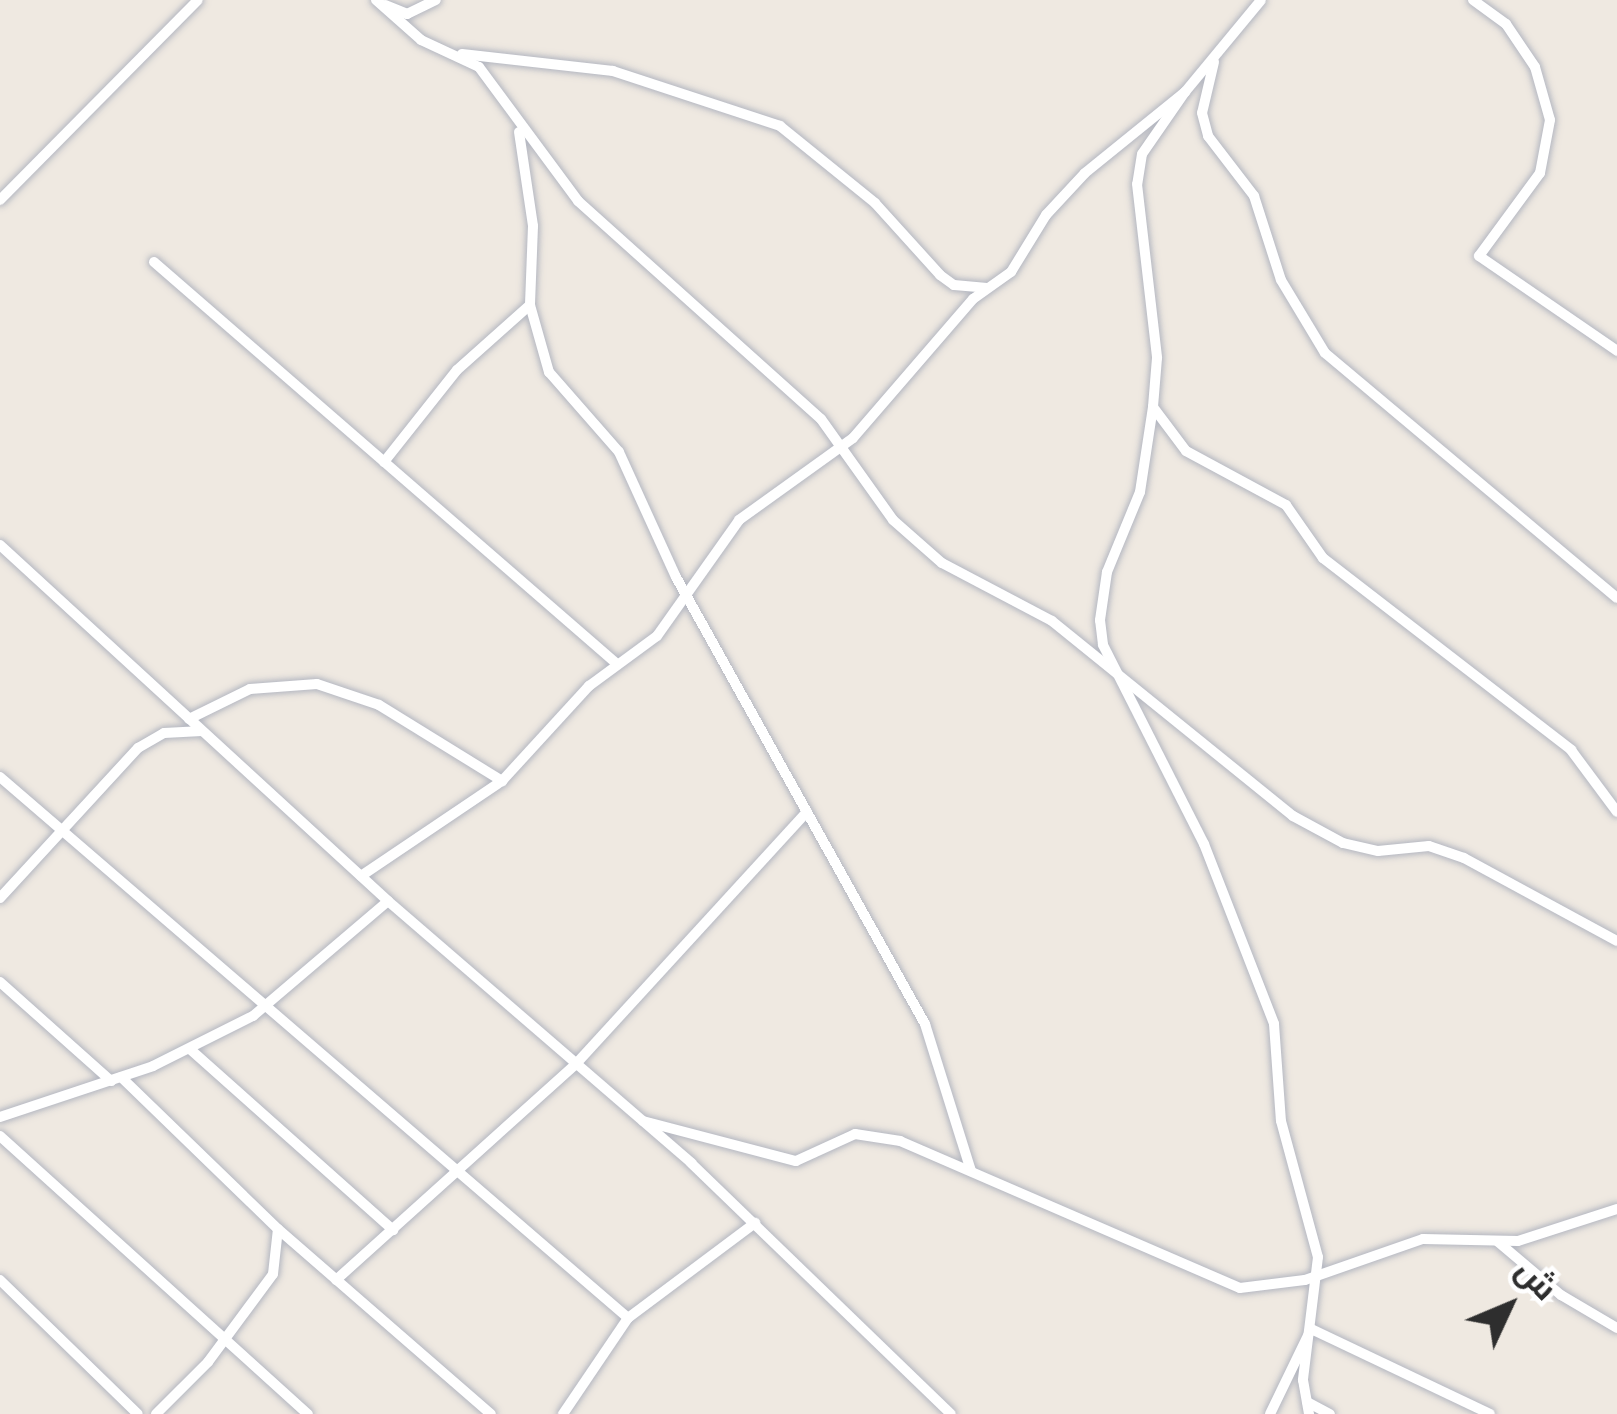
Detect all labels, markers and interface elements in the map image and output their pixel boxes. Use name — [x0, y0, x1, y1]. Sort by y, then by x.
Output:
north arrow — [1449, 1246, 1569, 1366]
text: ش — [1509, 1254, 1562, 1307]

